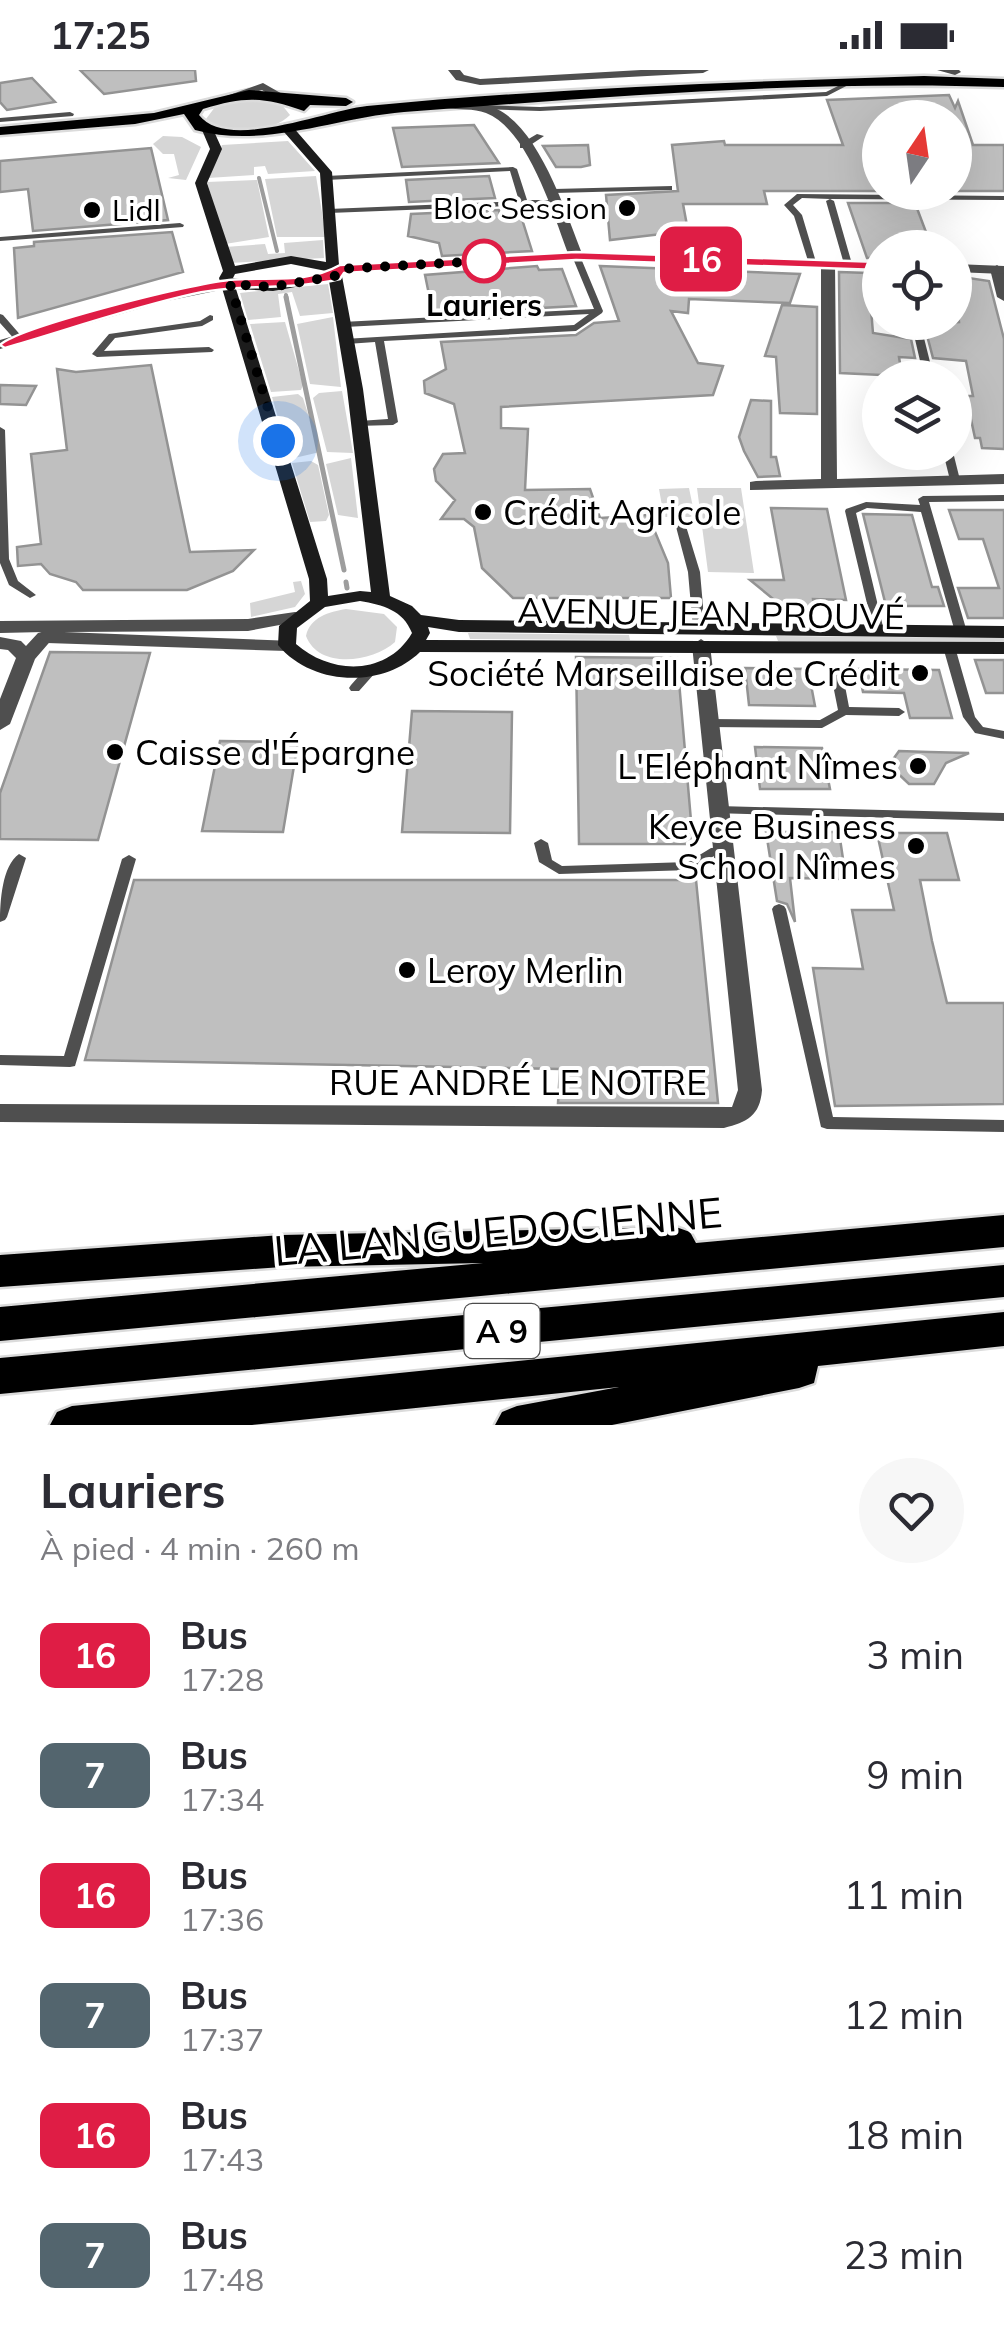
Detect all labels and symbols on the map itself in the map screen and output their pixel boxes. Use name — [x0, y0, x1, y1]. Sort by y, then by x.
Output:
north arrow — [862, 100, 972, 210]
place label: Bloc Session — [433, 189, 607, 227]
place label: Lidl — [112, 191, 161, 229]
marker: Bloc Session — [616, 197, 638, 219]
marker: Lidl — [81, 199, 103, 221]
line badge: 16 — [656, 226, 746, 292]
marker: Lauriers — [463, 240, 505, 282]
place label: Lauriers — [426, 286, 542, 324]
your location — [253, 416, 303, 466]
place label: Crédit Agricole — [503, 490, 741, 534]
marker: Crédit Agricole — [472, 501, 494, 523]
street label: AVENUE JEAN PROUVÉ — [517, 588, 905, 638]
place label: Société Marseillaise de Crédit — [427, 651, 900, 695]
marker: Société Marseillaise de Crédit — [909, 662, 931, 684]
place label: Caisse d'Épargne — [135, 730, 415, 774]
marker: Caisse d'Épargne — [104, 741, 126, 763]
place label: L'Eléphant Nîmes — [617, 744, 898, 788]
marker: L'Eléphant Nîmes — [907, 755, 929, 777]
place label: Keyce Business School Nîmes — [648, 804, 896, 888]
marker: Keyce Business School Nîmes — [905, 835, 927, 857]
place label: Leroy Merlin — [427, 948, 624, 992]
marker: Leroy Merlin — [396, 959, 418, 981]
street label: RUE ANDRÉ LE NOTRE — [329, 1060, 707, 1104]
street label: LA LANGUEDOCIENNE — [272, 1185, 724, 1277]
road number: A 9 — [464, 1304, 540, 1358]

